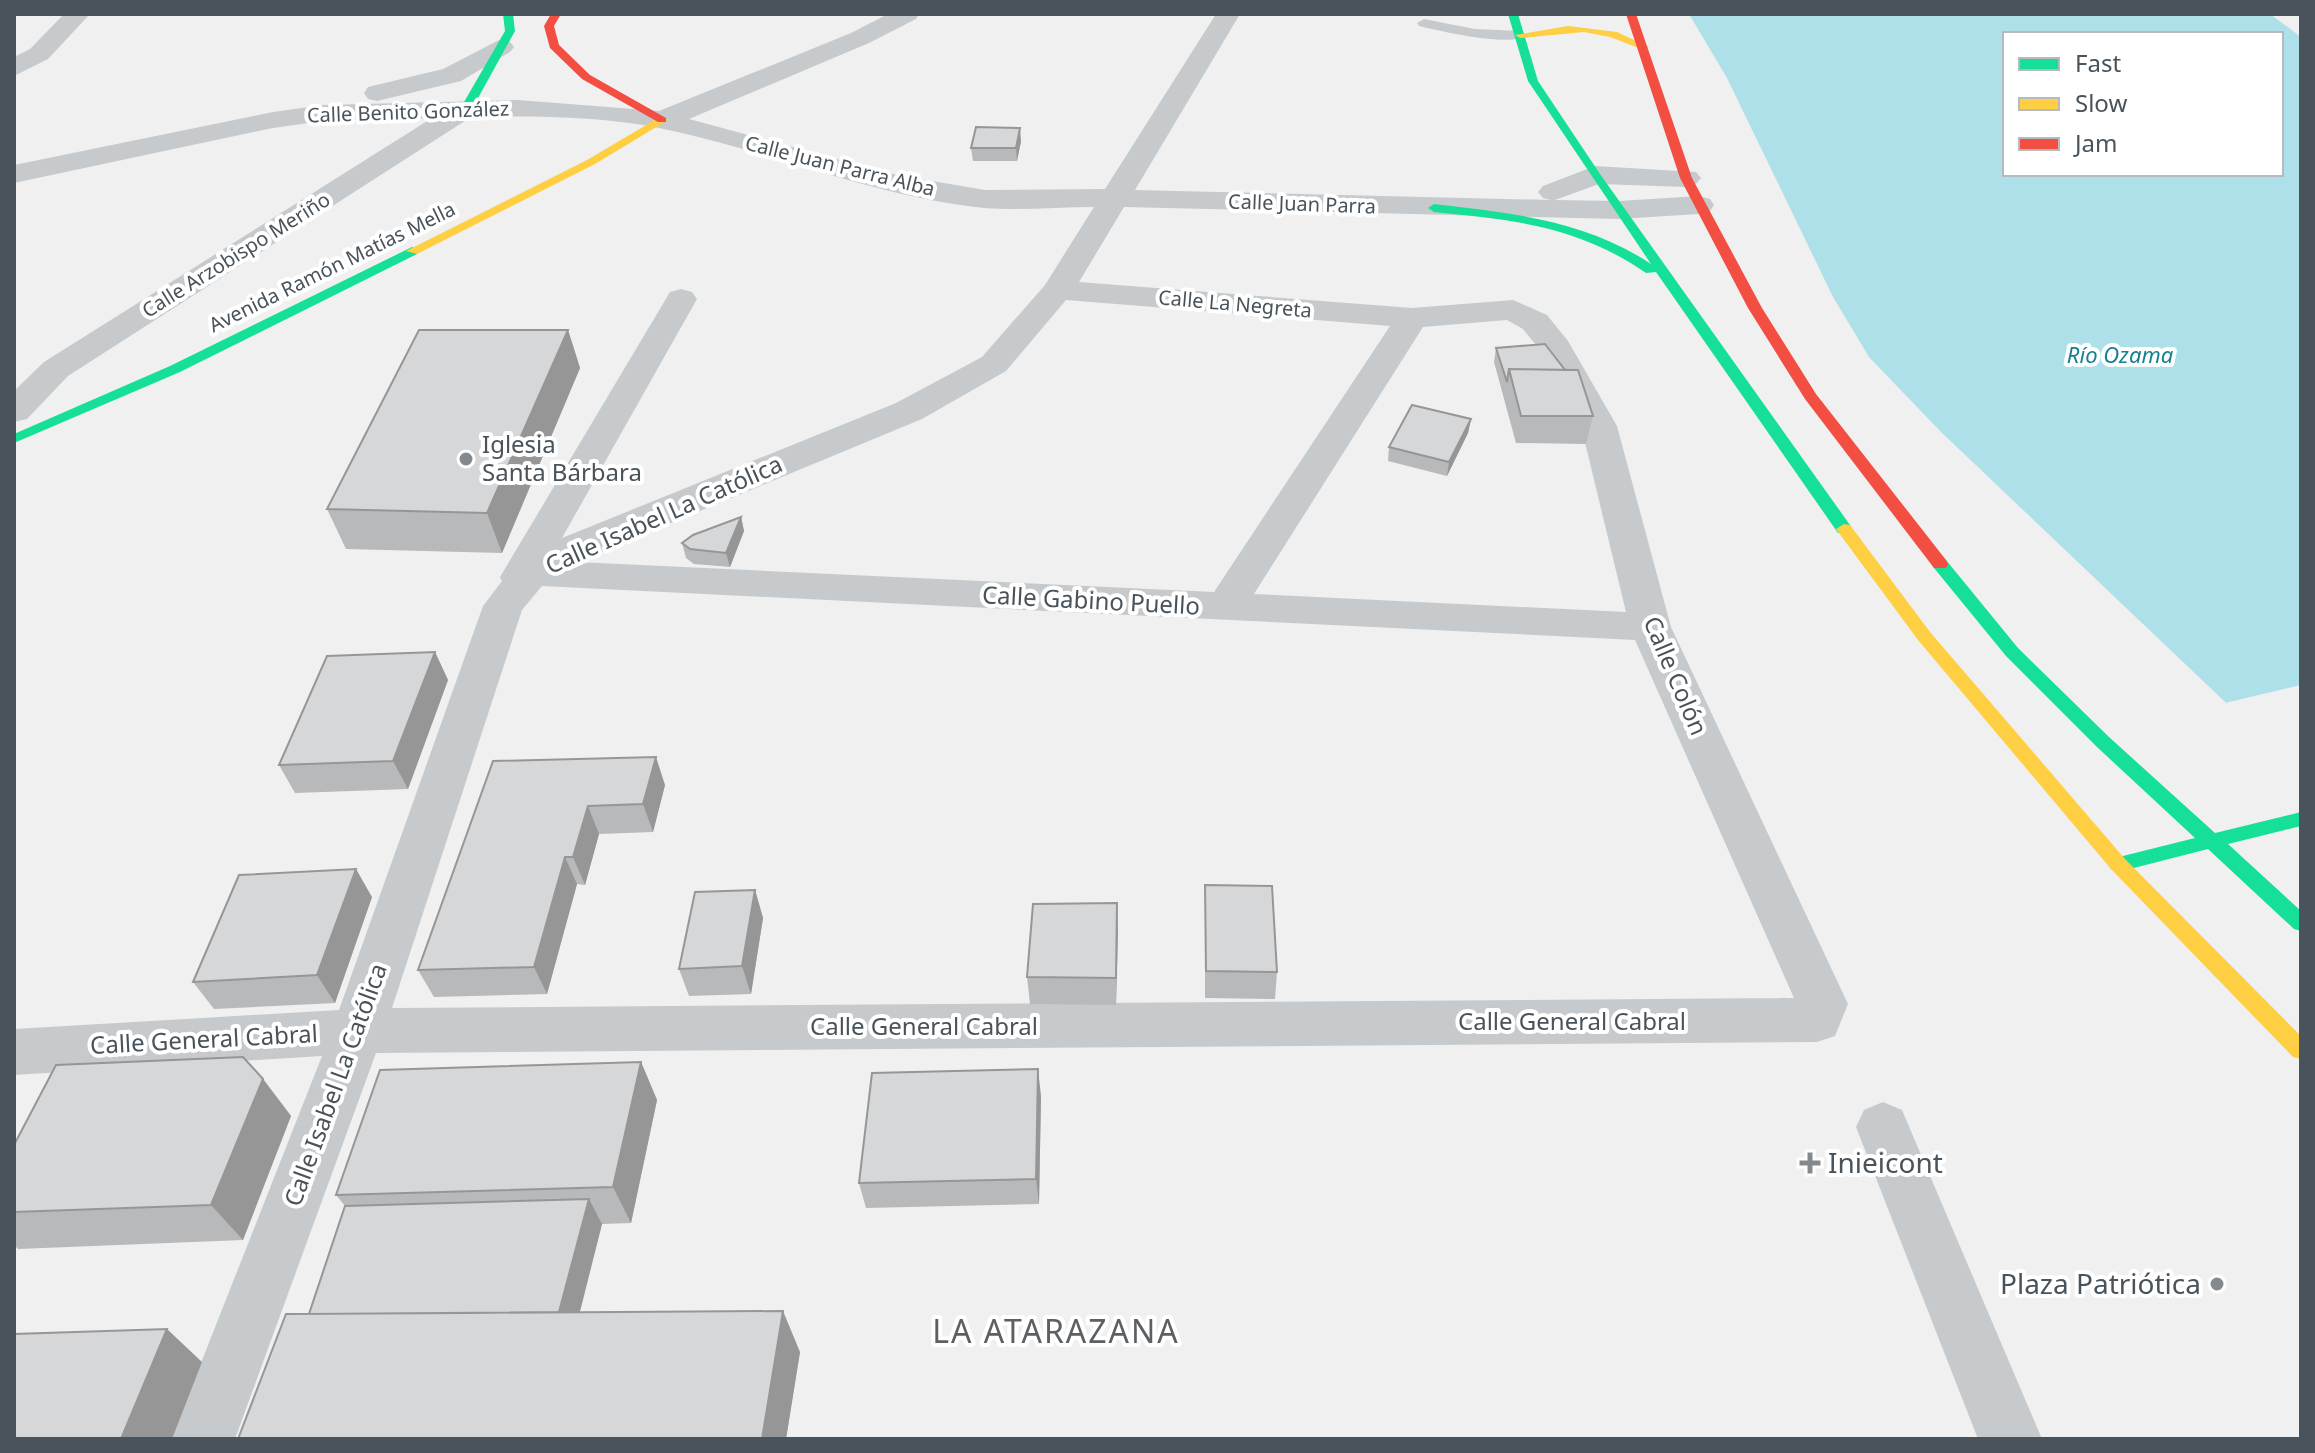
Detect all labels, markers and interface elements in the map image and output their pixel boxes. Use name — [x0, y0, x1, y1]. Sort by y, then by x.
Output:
legend — [2003, 32, 2283, 176]
text: Fast — [2075, 46, 2121, 79]
text: Slow — [2075, 86, 2127, 119]
street label: Calle Benito González — [306, 94, 510, 129]
text: Jam — [2073, 126, 2117, 159]
street label: Calle Juan Parra Alba — [742, 129, 938, 202]
street label: Calle Arzobispo Meriño — [137, 186, 335, 324]
street label: Calle Juan Parra — [1228, 187, 1376, 220]
street label: Avenida Ramón Matías Mella — [204, 195, 460, 338]
street label: Calle La Negreta — [1157, 283, 1313, 324]
water label: Río Ozama — [2067, 339, 2174, 369]
place label: Iglesia Santa Bárbara — [482, 427, 642, 488]
street label: Calle Isabel La Católica — [540, 446, 787, 581]
marker: Iglesia Santa Bárbara — [457, 450, 475, 468]
street label: Calle Gabino Puello — [981, 577, 1201, 622]
street label: Calle Colón — [1637, 611, 1716, 740]
street label: Calle Isabel La Católica — [275, 959, 394, 1210]
street label: Calle General Cabral — [1458, 1004, 1686, 1037]
street label: Calle General Cabral — [810, 1009, 1038, 1042]
street label: Calle General Cabral — [89, 1016, 319, 1061]
place label: Inieicont — [1828, 1143, 1943, 1181]
marker: Inieicont — [1799, 1152, 1821, 1174]
place label: Plaza Patriótica — [2000, 1264, 2201, 1302]
marker: Plaza Patriótica — [2208, 1275, 2226, 1293]
district label: LA ATARAZANA — [932, 1309, 1180, 1352]

